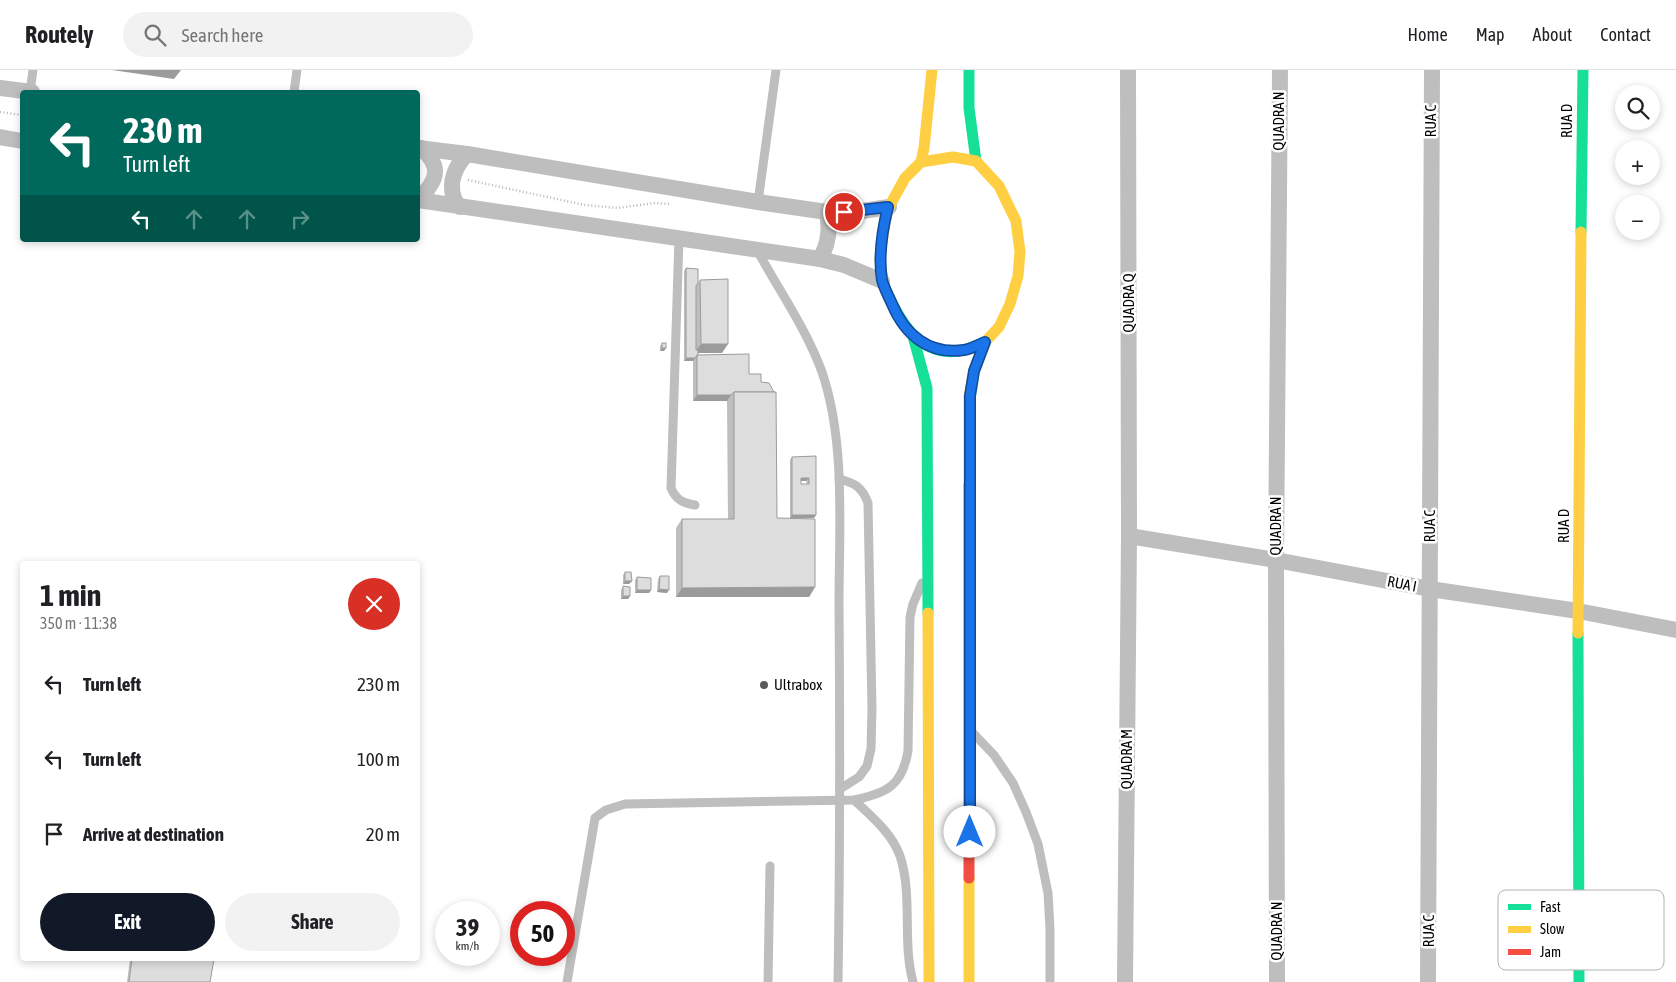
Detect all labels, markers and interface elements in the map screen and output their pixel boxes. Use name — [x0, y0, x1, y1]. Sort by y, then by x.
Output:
search box — [123, 12, 473, 57]
text: Routely — [25, 21, 93, 48]
icon: search — [141, 21, 169, 49]
text: Search here — [181, 24, 263, 46]
text: Home — [1408, 24, 1448, 45]
text: Map — [1476, 24, 1505, 45]
text: About — [1533, 24, 1572, 45]
text: Contact — [1600, 24, 1651, 45]
map controls — [1615, 85, 1660, 240]
button: search — [1615, 85, 1660, 130]
street label: QUADRA N — [1270, 91, 1287, 151]
street label: RUA D — [1558, 104, 1575, 138]
street label: RUA C — [1422, 105, 1439, 137]
icon: left — [40, 110, 105, 175]
text: 230 m — [123, 110, 202, 150]
button: + — [1615, 140, 1660, 185]
text: Turn left — [123, 151, 190, 177]
pin — [823, 191, 865, 233]
button: − — [1615, 195, 1660, 240]
icon: arrive — [830, 198, 858, 226]
icon: left — [127, 205, 155, 233]
icon: ahead — [180, 205, 208, 233]
icon: ahead — [233, 205, 261, 233]
icon: right — [286, 205, 314, 233]
street label: QUADRA Q — [1120, 273, 1137, 333]
street label: QUADRA N — [1267, 496, 1284, 556]
street label: RUA D — [1555, 509, 1572, 543]
street label: RUA C — [1421, 510, 1438, 542]
street label: RUA I — [1386, 572, 1418, 595]
text: 1 min — [40, 578, 101, 612]
button: close — [348, 578, 400, 630]
text: 350 m · 11:38 — [40, 614, 117, 632]
icon: left — [40, 670, 68, 698]
text: Turn left — [83, 673, 141, 695]
text: 230 m — [357, 673, 400, 695]
place label: Ultrabox — [774, 676, 822, 693]
marker: Ultrabox — [758, 679, 770, 691]
street label: QUADRA M — [1118, 729, 1135, 789]
icon: left — [40, 745, 68, 773]
text: Turn left — [83, 748, 141, 770]
text: 100 m — [357, 748, 400, 770]
position arrow — [943, 805, 995, 857]
icon: arrive — [40, 820, 68, 848]
text: Arrive at destination — [83, 823, 224, 845]
text: 20 m — [366, 823, 400, 845]
legend — [1498, 890, 1664, 970]
button: Exit — [40, 893, 215, 951]
button: Share — [225, 893, 400, 951]
text: Fast — [1540, 899, 1561, 915]
speed limit sign: 50 — [510, 901, 575, 966]
street label: QUADRA N — [1268, 901, 1285, 961]
text: 39 — [456, 913, 479, 941]
street label: RUA C — [1420, 915, 1437, 947]
text: Slow — [1540, 921, 1565, 937]
text: km/h — [456, 939, 479, 953]
text: Jam — [1540, 944, 1561, 960]

